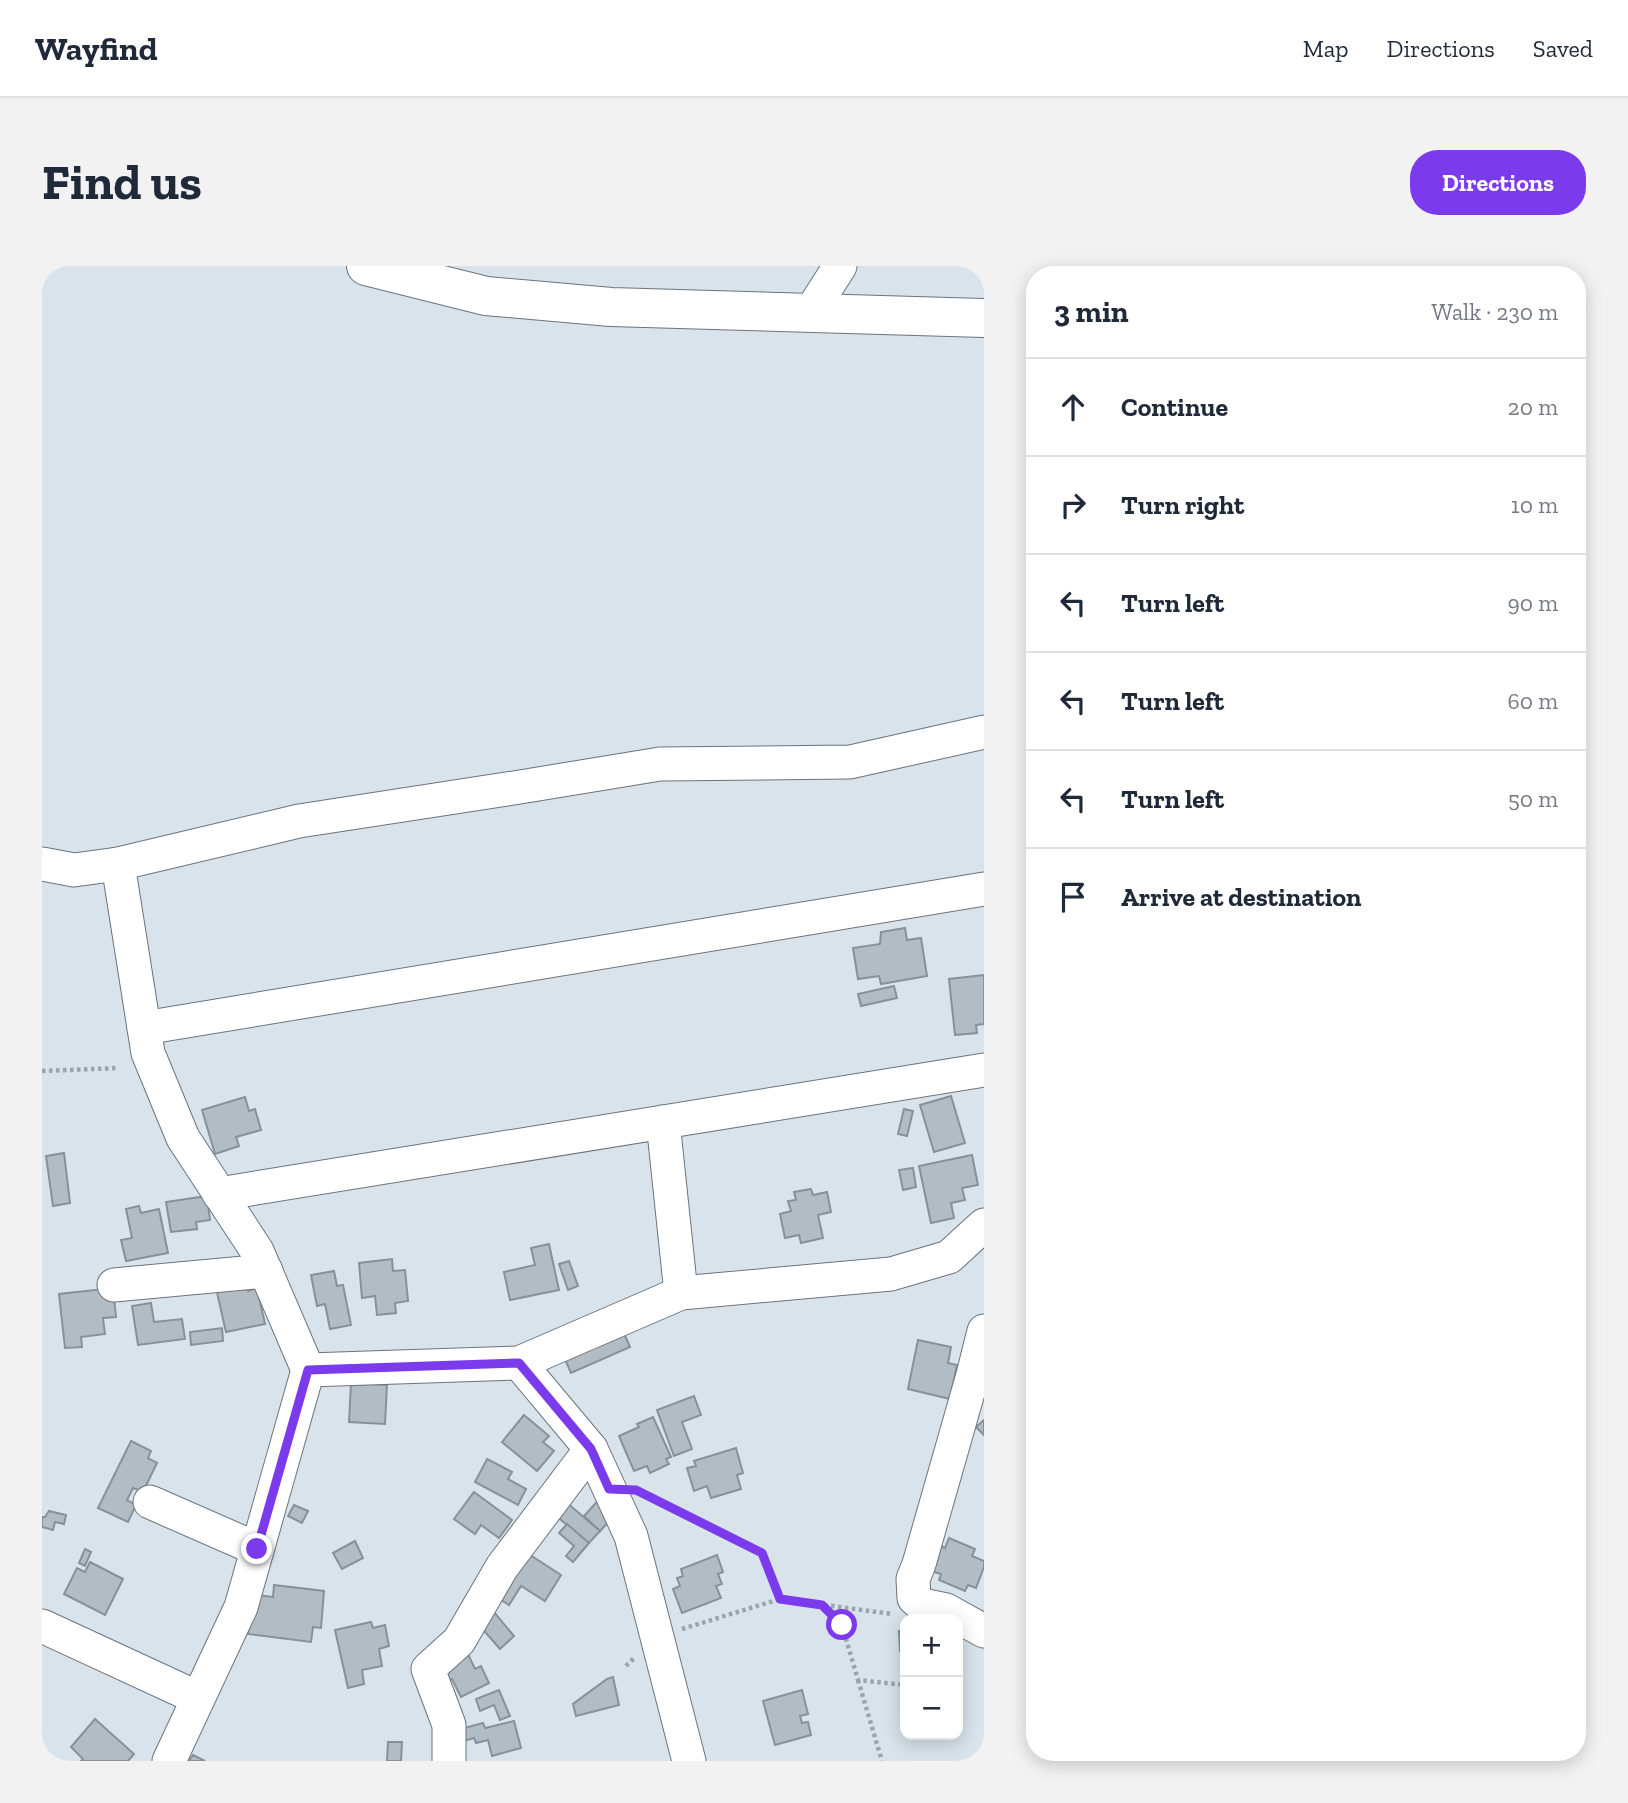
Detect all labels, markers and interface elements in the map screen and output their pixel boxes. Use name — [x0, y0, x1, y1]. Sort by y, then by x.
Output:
text: Wayfind — [35, 29, 158, 68]
text: Map — [1303, 34, 1349, 63]
text: Directions — [1387, 34, 1495, 63]
text: Saved — [1533, 34, 1593, 63]
button: Directions — [1410, 150, 1586, 215]
text: Find us — [42, 153, 202, 212]
text: 3 min — [1054, 294, 1129, 330]
text: Walk · 230 m — [1431, 298, 1558, 326]
icon: ahead — [1054, 388, 1092, 426]
text: Continue — [1121, 391, 1228, 423]
text: 20 m — [1508, 393, 1558, 421]
icon: right — [1054, 486, 1092, 524]
text: Turn right — [1121, 489, 1244, 521]
text: 10 m — [1511, 491, 1558, 519]
icon: left — [1054, 584, 1092, 622]
text: Turn left — [1121, 587, 1224, 619]
text: 90 m — [1507, 589, 1558, 617]
icon: left — [1054, 682, 1092, 720]
text: Turn left — [1121, 685, 1224, 717]
text: 60 m — [1507, 687, 1558, 715]
icon: left — [1054, 780, 1092, 818]
text: Turn left — [1121, 783, 1224, 815]
text: 50 m — [1508, 785, 1558, 813]
icon: arrive — [1054, 878, 1092, 916]
text: Arrive at destination — [1121, 881, 1361, 913]
route end — [241, 1533, 272, 1564]
route start — [826, 1609, 857, 1640]
map controls — [900, 1614, 963, 1740]
button: + — [900, 1614, 963, 1677]
button: − — [900, 1677, 963, 1740]

